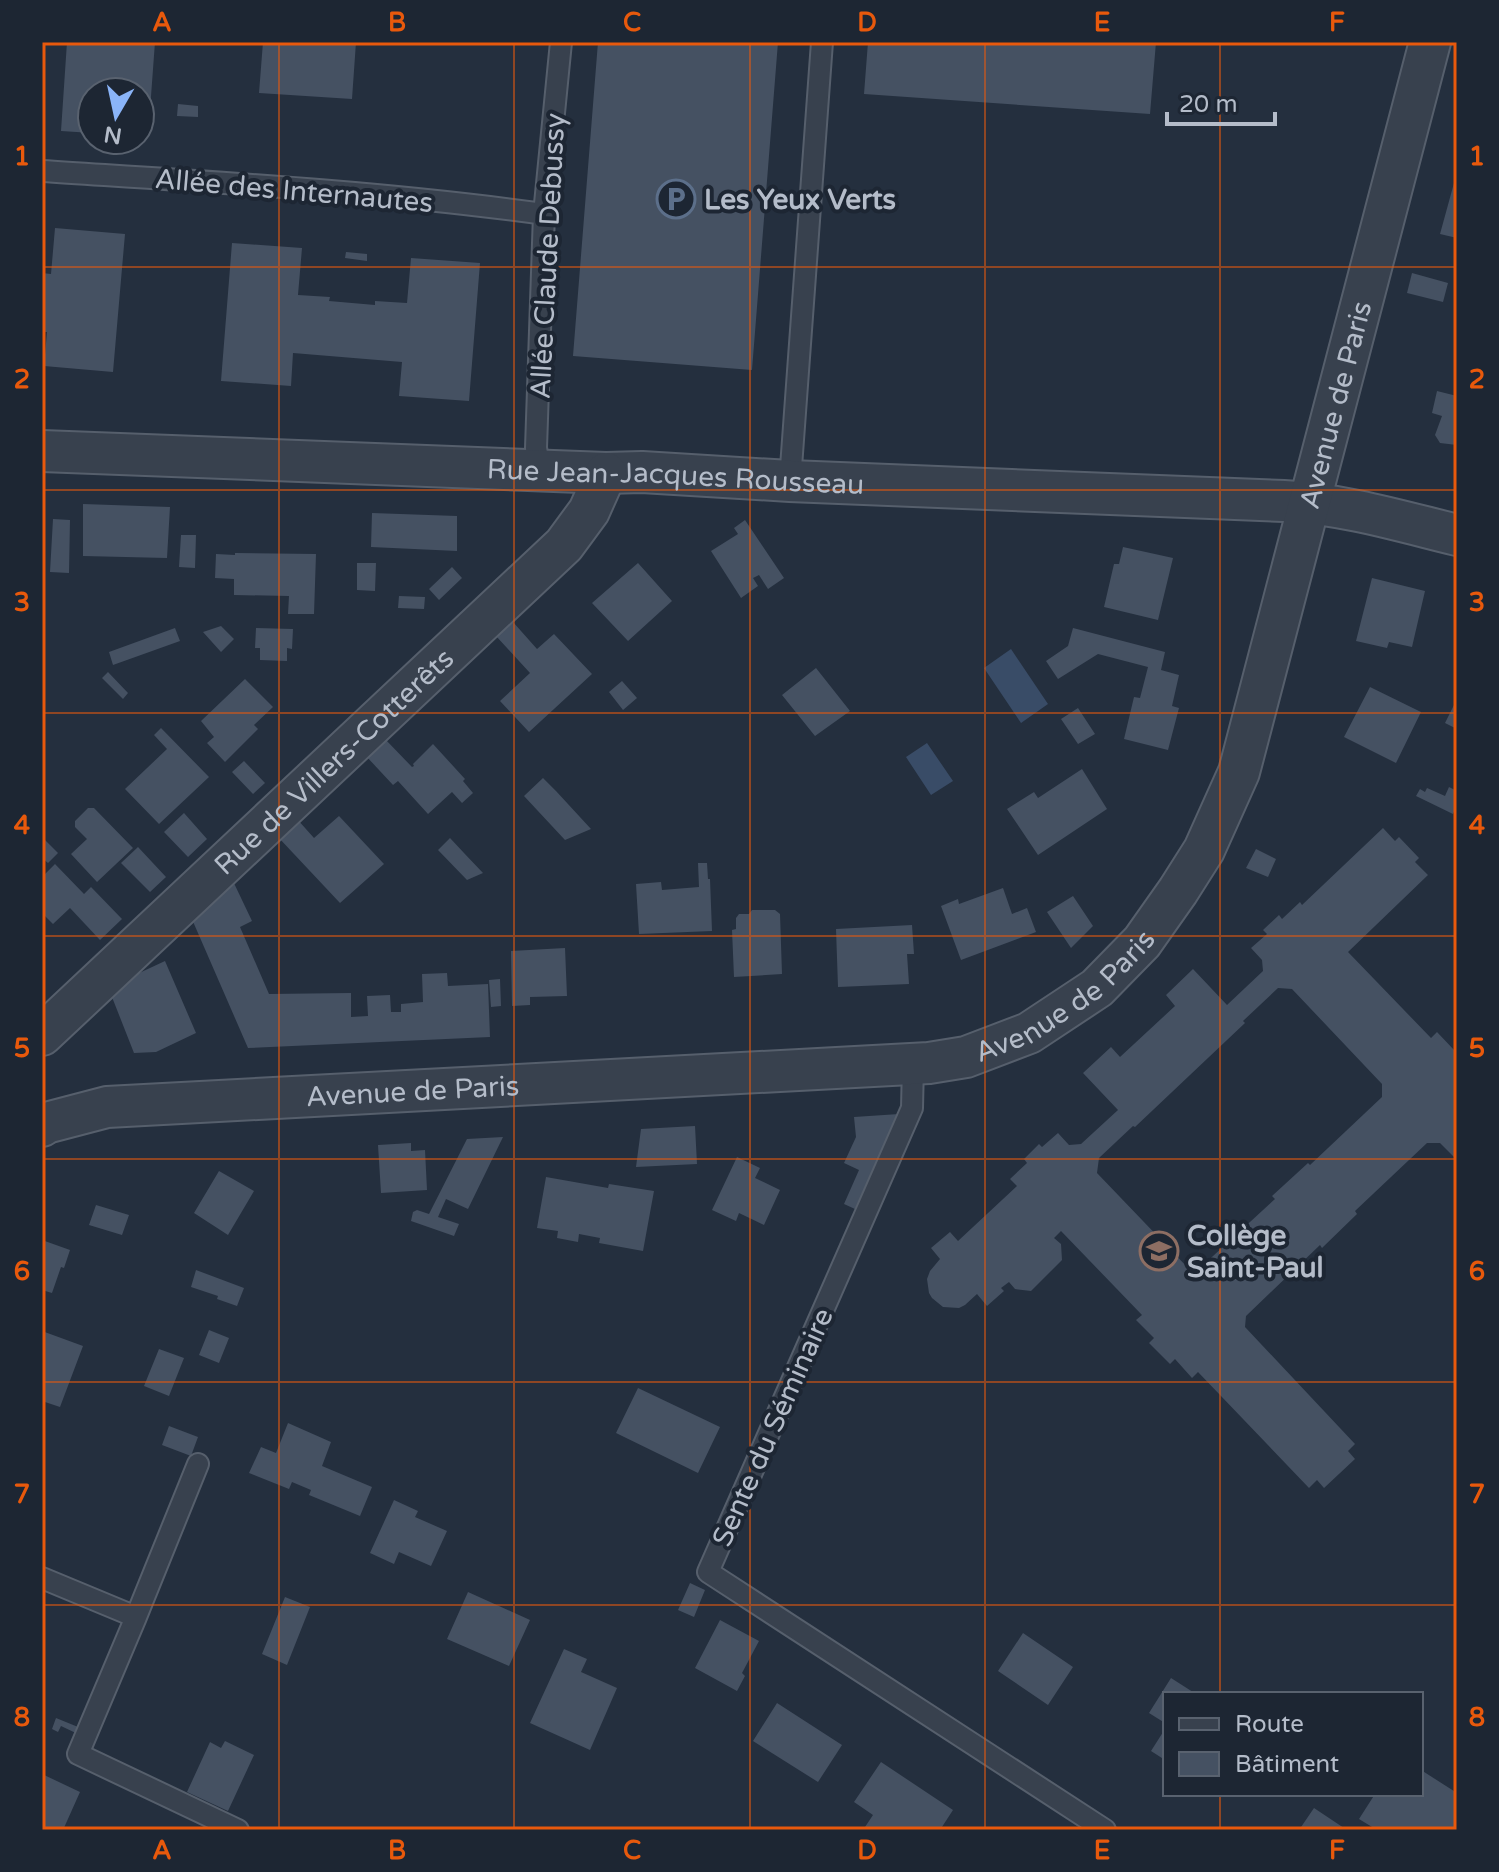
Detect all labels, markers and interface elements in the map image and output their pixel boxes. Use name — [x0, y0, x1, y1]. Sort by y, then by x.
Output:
text: A — [152, 7, 172, 38]
text: B — [388, 7, 406, 38]
text: C — [623, 7, 641, 38]
text: D — [857, 7, 877, 38]
text: E — [1094, 7, 1110, 38]
text: F — [1329, 7, 1345, 38]
north arrow — [76, 76, 156, 156]
scale bar — [1167, 76, 1275, 126]
text: 20 m — [1179, 90, 1237, 119]
street label: Allée Claude Debussy — [524, 112, 572, 400]
text: N — [102, 121, 124, 149]
text: 1 — [14, 141, 30, 172]
text: 1 — [1469, 141, 1485, 172]
street label: Allée des Internautes — [154, 162, 434, 220]
parking icon: Les Yeux Verts — [655, 178, 697, 220]
place label: Les Yeux Verts — [704, 183, 896, 217]
street label: Avenue de Paris — [1293, 298, 1379, 513]
text: 2 — [14, 364, 30, 395]
text: 2 — [1469, 364, 1485, 395]
street label: Rue Jean-Jacques Rousseau — [486, 452, 865, 502]
text: 3 — [14, 587, 30, 618]
text: 3 — [1469, 587, 1485, 618]
street label: Rue de Villers-Cotterêts — [208, 641, 461, 882]
text: 4 — [14, 810, 30, 841]
text: 4 — [1469, 810, 1485, 841]
street label: Avenue de Paris — [970, 924, 1163, 1070]
text: 5 — [14, 1033, 30, 1064]
text: 5 — [1469, 1033, 1485, 1064]
street label: Avenue de Paris — [305, 1069, 520, 1114]
place label: Collège Saint-Paul — [1187, 1219, 1324, 1285]
school or university icon: Collège Saint-Paul — [1138, 1230, 1180, 1272]
text: 6 — [14, 1256, 30, 1287]
text: 6 — [1469, 1256, 1485, 1287]
street label: Sente du Séminaire — [705, 1303, 841, 1552]
text: 7 — [14, 1479, 30, 1510]
text: 7 — [1469, 1479, 1485, 1510]
legend — [1163, 1692, 1423, 1796]
text: 8 — [14, 1702, 30, 1733]
text: 8 — [1469, 1702, 1485, 1733]
text: Route — [1235, 1710, 1304, 1739]
text: Bâtiment — [1235, 1750, 1339, 1779]
text: A — [152, 1835, 172, 1866]
text: B — [388, 1835, 406, 1866]
text: C — [623, 1835, 641, 1866]
text: D — [857, 1835, 877, 1866]
text: E — [1094, 1835, 1110, 1866]
text: F — [1329, 1835, 1345, 1866]

